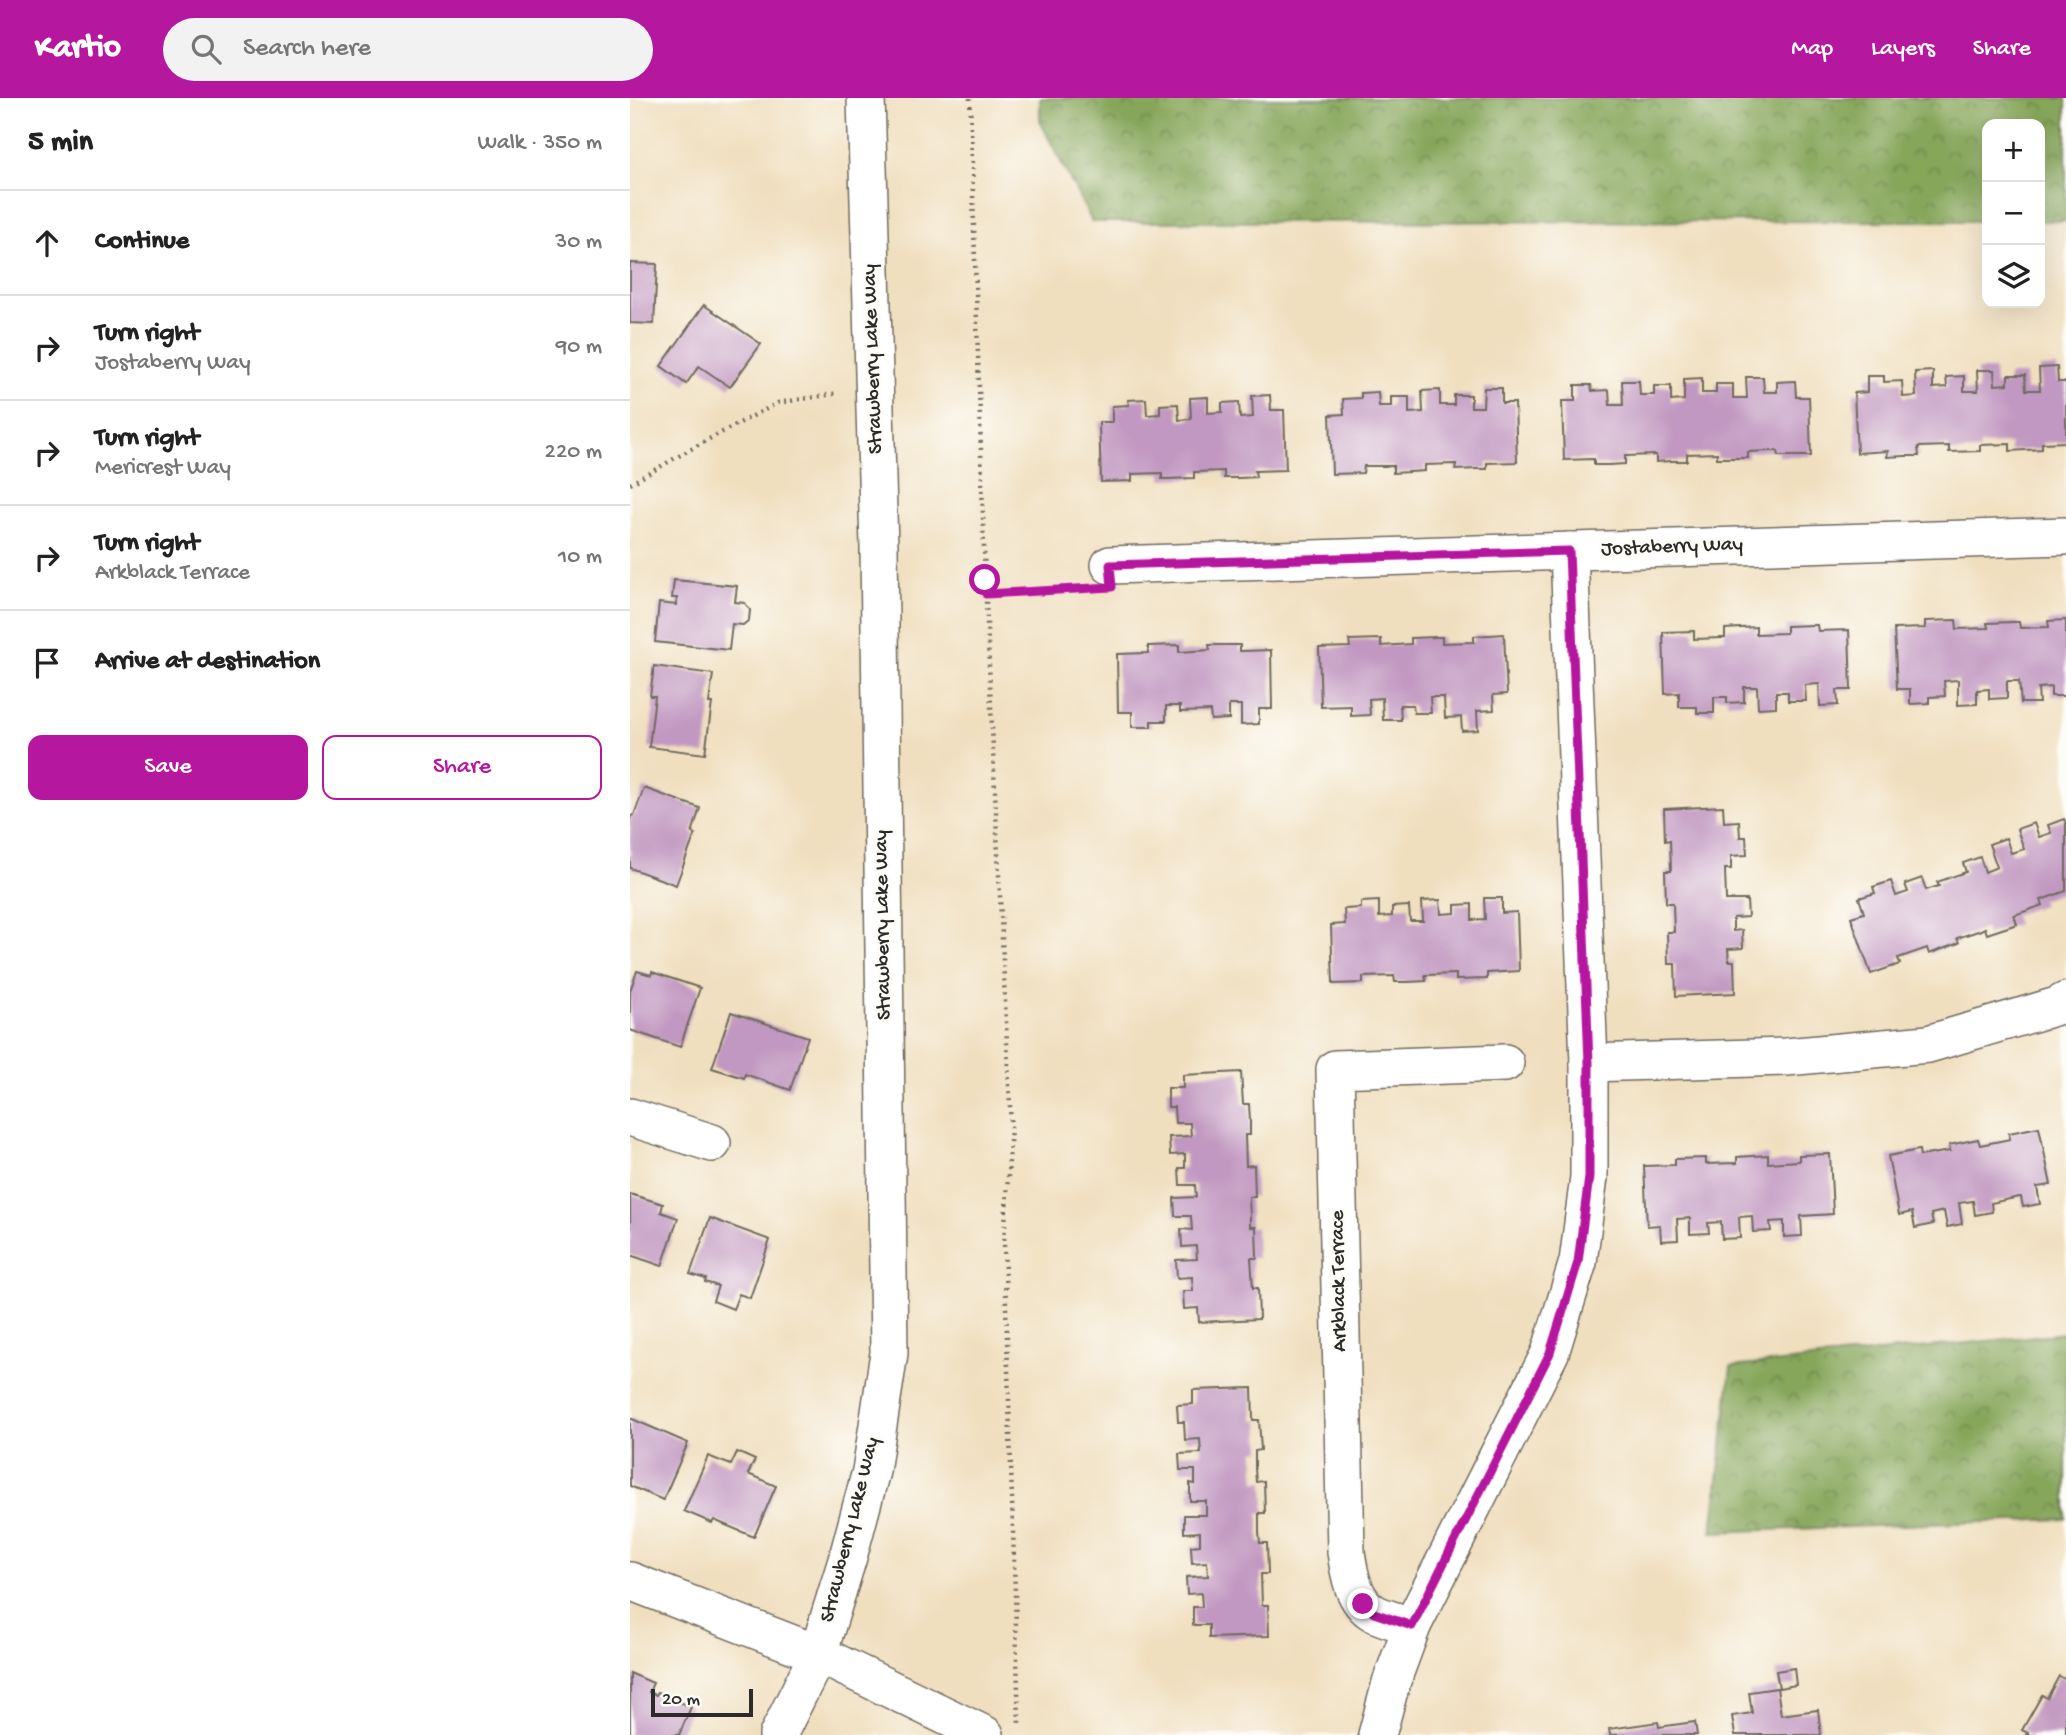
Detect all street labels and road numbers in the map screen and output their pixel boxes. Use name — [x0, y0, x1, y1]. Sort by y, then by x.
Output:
street label: Strawberry Lake Way — [858, 264, 890, 454]
street label: Jostaberry Way — [1601, 533, 1743, 563]
street label: Strawberry Lake Way — [870, 830, 898, 1020]
street label: Arkblack Terrace — [1326, 1209, 1354, 1352]
street label: Strawberry Lake Way — [816, 1435, 886, 1625]

